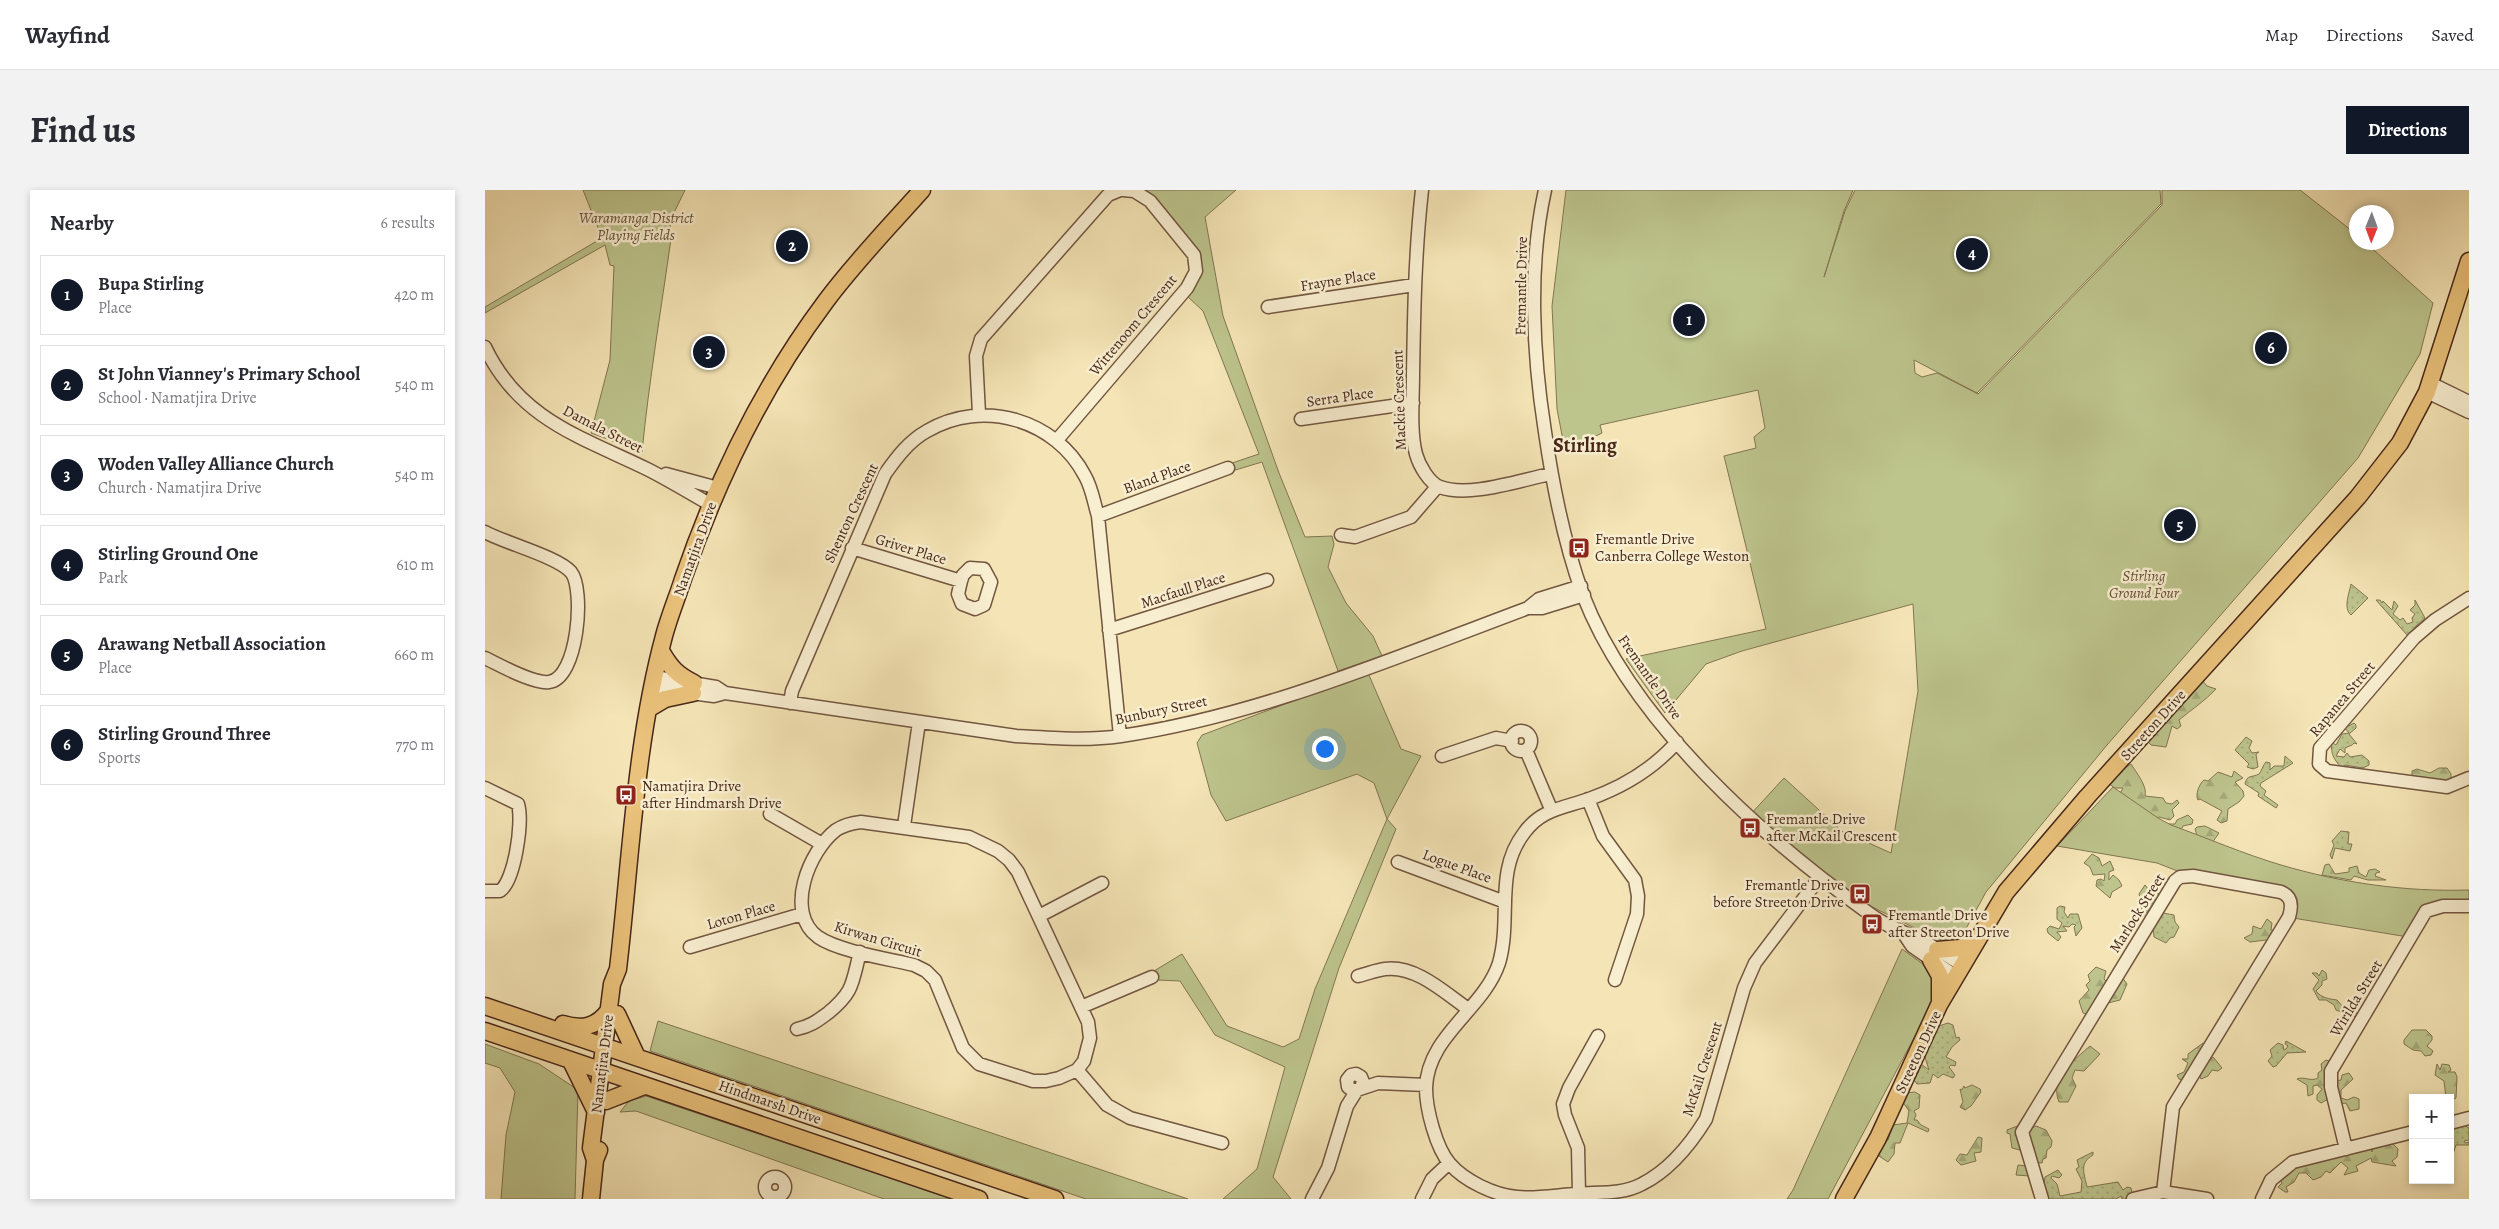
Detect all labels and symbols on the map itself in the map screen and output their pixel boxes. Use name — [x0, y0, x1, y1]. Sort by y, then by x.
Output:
north arrow — [2349, 205, 2394, 250]
park label: Waramanga District Playing Fields — [579, 208, 694, 245]
pin: 2 — [776, 227, 808, 265]
pin: 4 — [1956, 235, 1988, 273]
street label: Fremantle Drive — [1510, 236, 1532, 336]
street label: Frayne Place — [1299, 264, 1377, 296]
street label: Wittenoom Crescent — [1084, 270, 1181, 381]
pin: 1 — [1673, 301, 1705, 339]
pin: 6 — [2255, 329, 2287, 367]
pin: 3 — [693, 333, 725, 371]
street label: Mackie Crescent — [1387, 349, 1411, 451]
street label: Serra Place — [1305, 382, 1375, 412]
street label: Damala Street — [559, 400, 647, 458]
district label: Stirling — [1553, 432, 1618, 459]
street label: Bland Place — [1120, 455, 1194, 498]
street label: Shenton Crescent — [819, 460, 883, 566]
street label: Namatjira Drive — [669, 499, 721, 599]
pin: 5 — [2164, 506, 2196, 544]
street label: Griver Place — [873, 529, 949, 569]
place label: Fremantle Drive Canberra College Weston — [1595, 529, 1749, 566]
bus stop icon: Fremantle Drive Canberra College Weston — [1567, 536, 1591, 560]
park label: Stirling Ground Four — [2109, 566, 2180, 603]
street label: Macfaull Place — [1138, 567, 1228, 613]
street label: Fremantle Drive — [1613, 631, 1687, 724]
street label: Rapanea Street — [2305, 657, 2379, 741]
street label: Streeton Drive — [2116, 685, 2190, 765]
street label: Bunbury Street — [1113, 690, 1209, 730]
your location — [1312, 736, 1338, 762]
place label: Namatjira Drive after Hindmarsh Drive — [642, 776, 782, 813]
bus stop icon: Namatjira Drive after Hindmarsh Drive — [614, 783, 638, 807]
place label: Fremantle Drive after McKail Crescent — [1766, 809, 1897, 846]
bus stop icon: Fremantle Drive after McKail Crescent — [1738, 816, 1762, 840]
street label: Logue Place — [1420, 844, 1495, 888]
street label: Marlock Street — [2105, 869, 2169, 957]
place label: Fremantle Drive before Streeton Drive — [1713, 875, 1844, 912]
bus stop icon: Fremantle Drive before Streeton Drive — [1848, 882, 1872, 906]
street label: Loton Place — [704, 896, 778, 934]
place label: Fremantle Drive after Streeton Drive — [1888, 905, 2010, 942]
bus stop icon: Fremantle Drive after Streeton Drive — [1860, 912, 1884, 936]
street label: Kirwan Circuit — [832, 916, 924, 962]
street label: Wirilda Street — [2325, 956, 2387, 1041]
street label: Streeton Drive — [1890, 1007, 1946, 1097]
street label: Namatjira Drive — [586, 1013, 618, 1114]
street label: McKail Crescent — [1677, 1019, 1727, 1119]
street label: Hindmarsh Drive — [716, 1075, 824, 1129]

